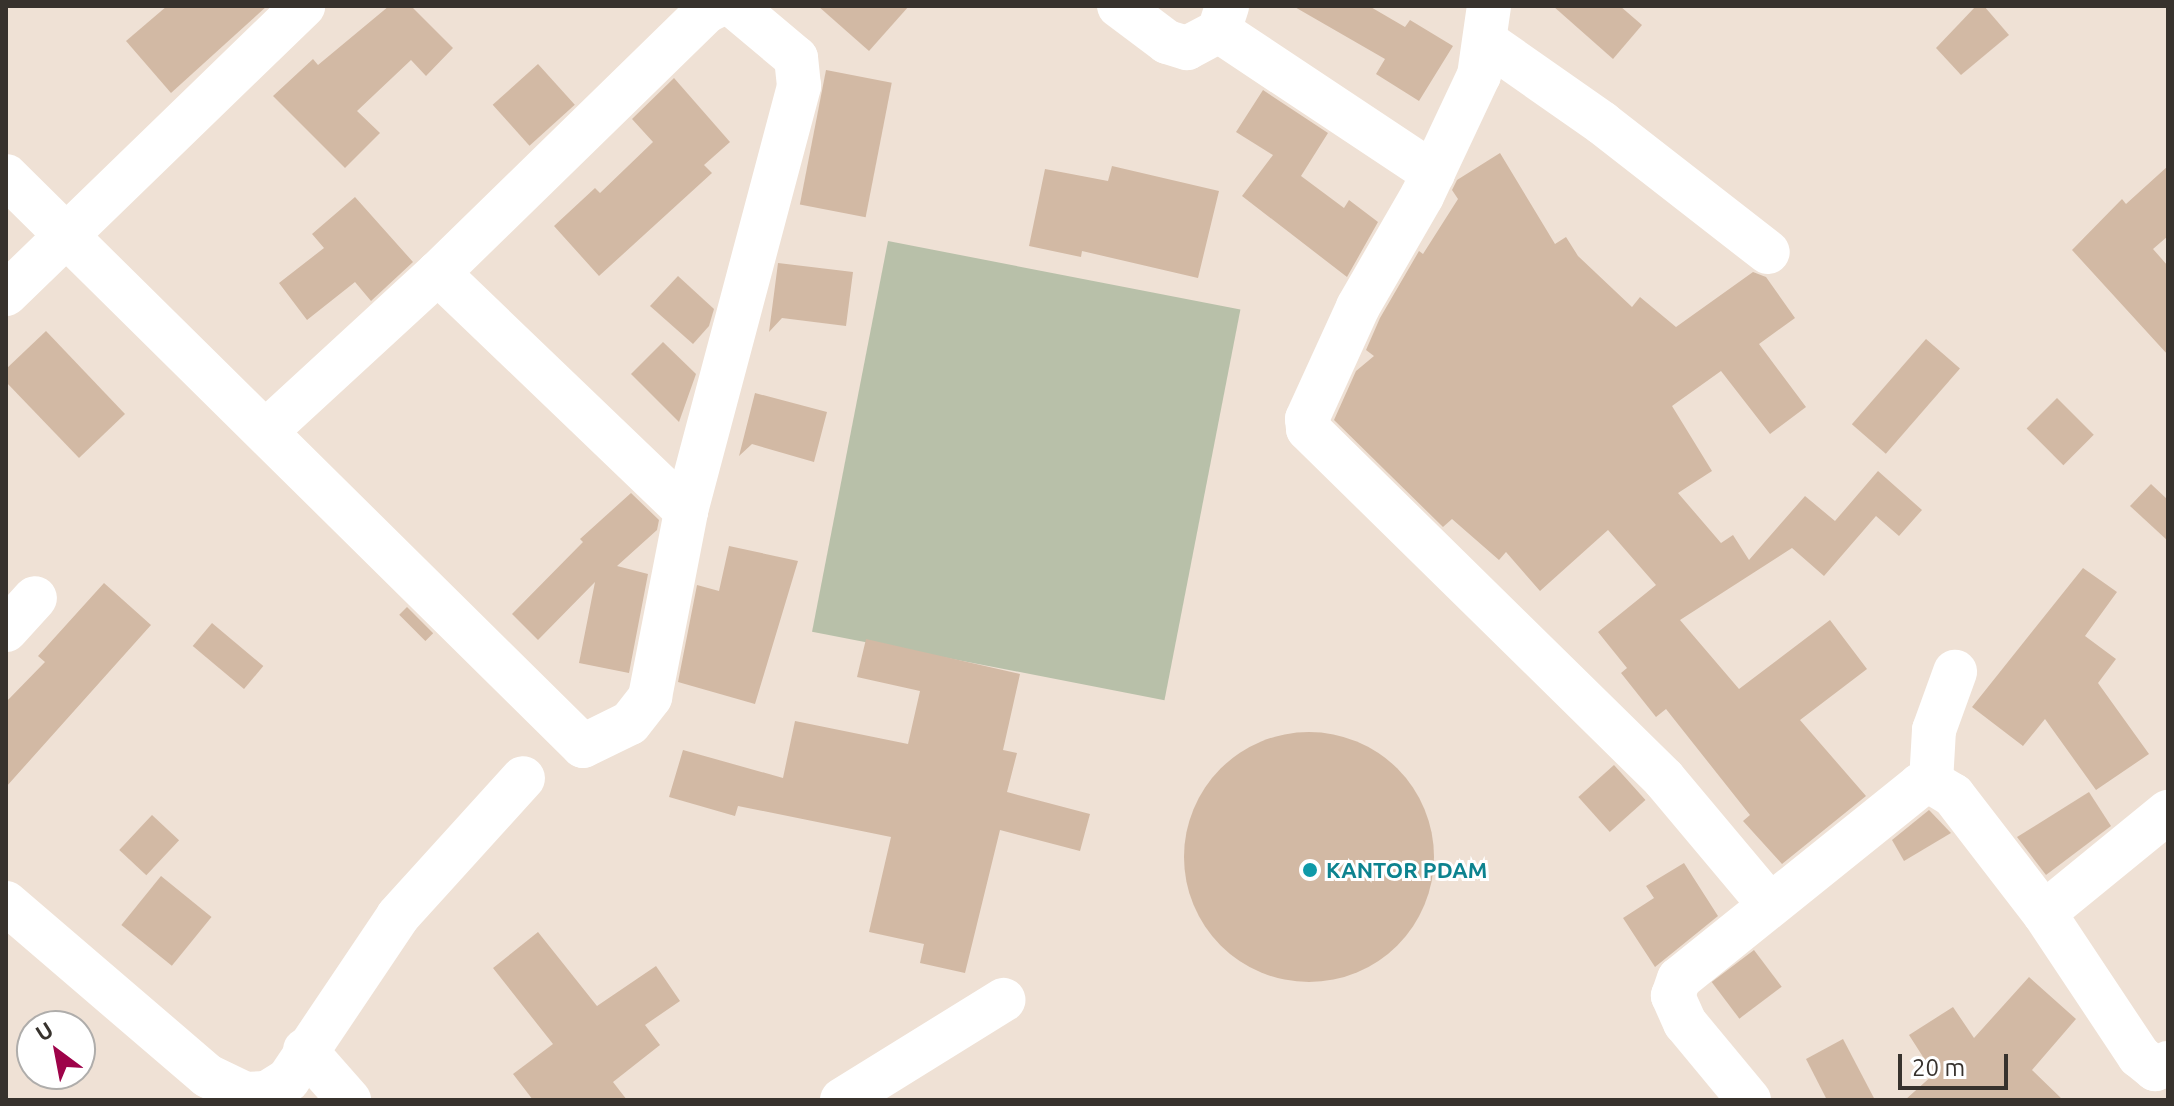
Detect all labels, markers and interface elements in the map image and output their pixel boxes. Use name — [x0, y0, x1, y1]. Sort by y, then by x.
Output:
place label: KANTOR PDAM — [1326, 857, 1487, 883]
marker: KANTOR PDAM — [1301, 861, 1319, 879]
north arrow — [16, 1010, 96, 1090]
text: U — [31, 1016, 57, 1046]
scale bar — [1902, 1038, 2012, 1088]
text: 20 m — [1912, 1054, 1965, 1081]

